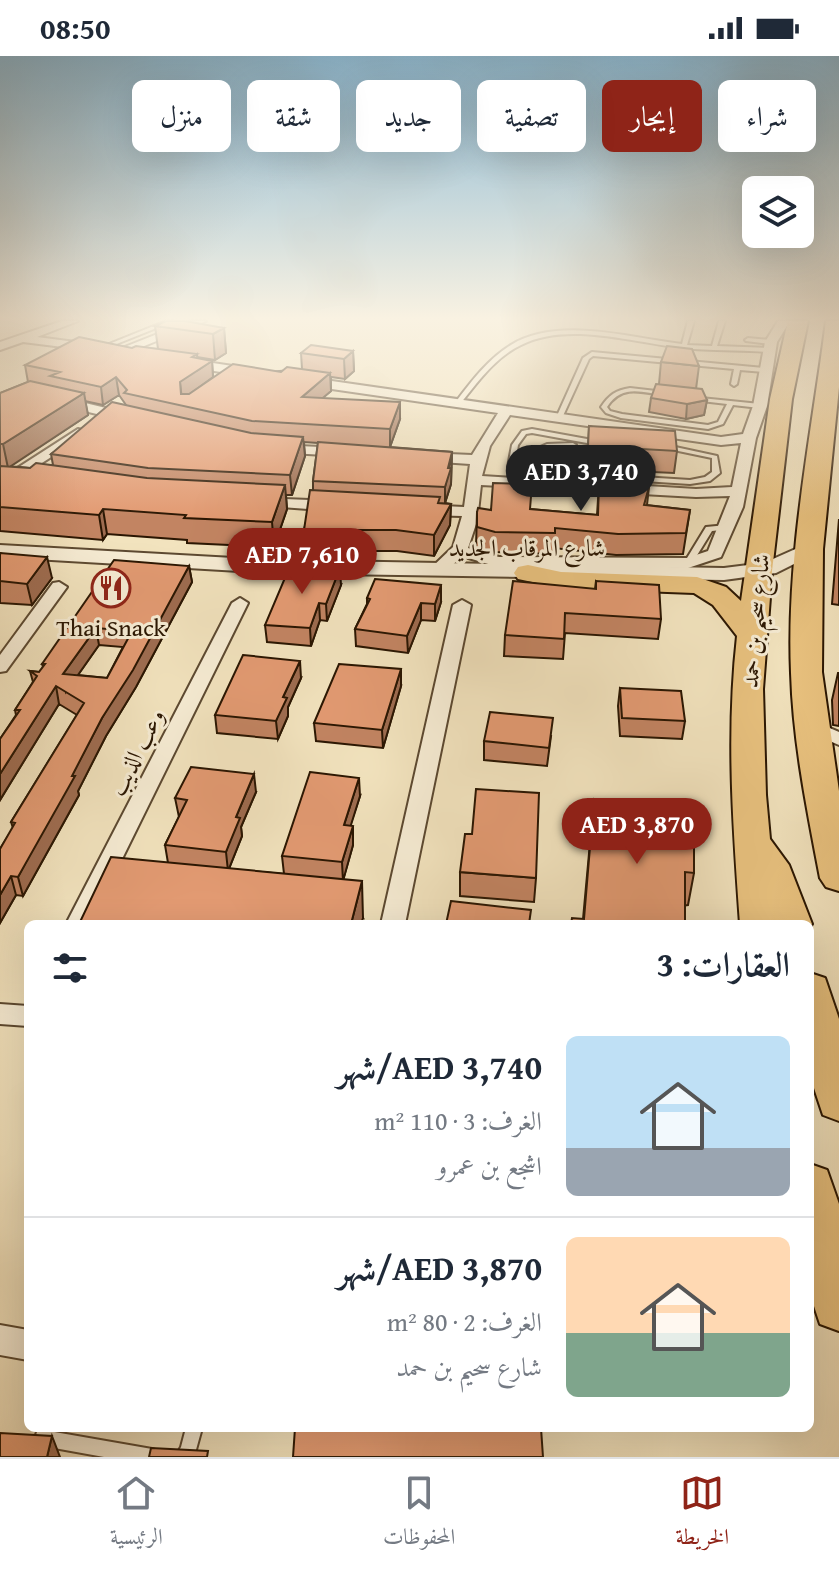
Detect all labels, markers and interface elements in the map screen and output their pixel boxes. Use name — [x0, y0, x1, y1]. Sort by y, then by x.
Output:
text: 08:50 — [40, 6, 111, 50]
chip: منزل — [132, 80, 231, 152]
chip: شقة — [247, 80, 340, 152]
chip: جديد — [356, 80, 461, 152]
chip: تصفية — [477, 80, 586, 152]
chip: إيجار — [602, 80, 702, 152]
chip: شراء — [718, 80, 816, 152]
map controls — [742, 176, 814, 248]
button: layers — [742, 176, 814, 248]
pin: AED 3,740 — [489, 445, 673, 513]
text: AED 3,740 — [524, 451, 638, 490]
pin: AED 7,610 — [210, 528, 394, 596]
street label: شارع المرقاب الجديد — [449, 530, 605, 568]
text: AED 7,610 — [245, 534, 359, 573]
street label: شارع سحيم بن حمد — [732, 552, 785, 690]
restaurant icon: Thai Snack — [90, 567, 132, 609]
place label: Thai Snack — [56, 610, 166, 645]
street label: وعب الذيب — [99, 702, 173, 802]
pin: AED 3,870 — [545, 798, 729, 866]
text: AED 3,870 — [580, 804, 694, 843]
text: العقارات: 3 — [656, 939, 790, 988]
icon: filters — [48, 946, 92, 990]
text: AED 3,740/شهر — [337, 1042, 542, 1091]
icon: home — [630, 1068, 726, 1164]
text: الغرف: 3 · 110 m² — [374, 1101, 542, 1140]
text: اشجع بن عمرو — [437, 1146, 542, 1185]
text: AED 3,870/شهر — [337, 1243, 542, 1292]
icon: home — [630, 1269, 726, 1365]
text: الغرف: 2 · 80 m² — [387, 1302, 542, 1341]
text: شارع سحيم بن حمد — [396, 1347, 542, 1386]
tab: الرئيسية — [110, 1471, 163, 1558]
tab: المحفوظات — [383, 1471, 455, 1558]
tab: الخريطة — [675, 1471, 729, 1558]

